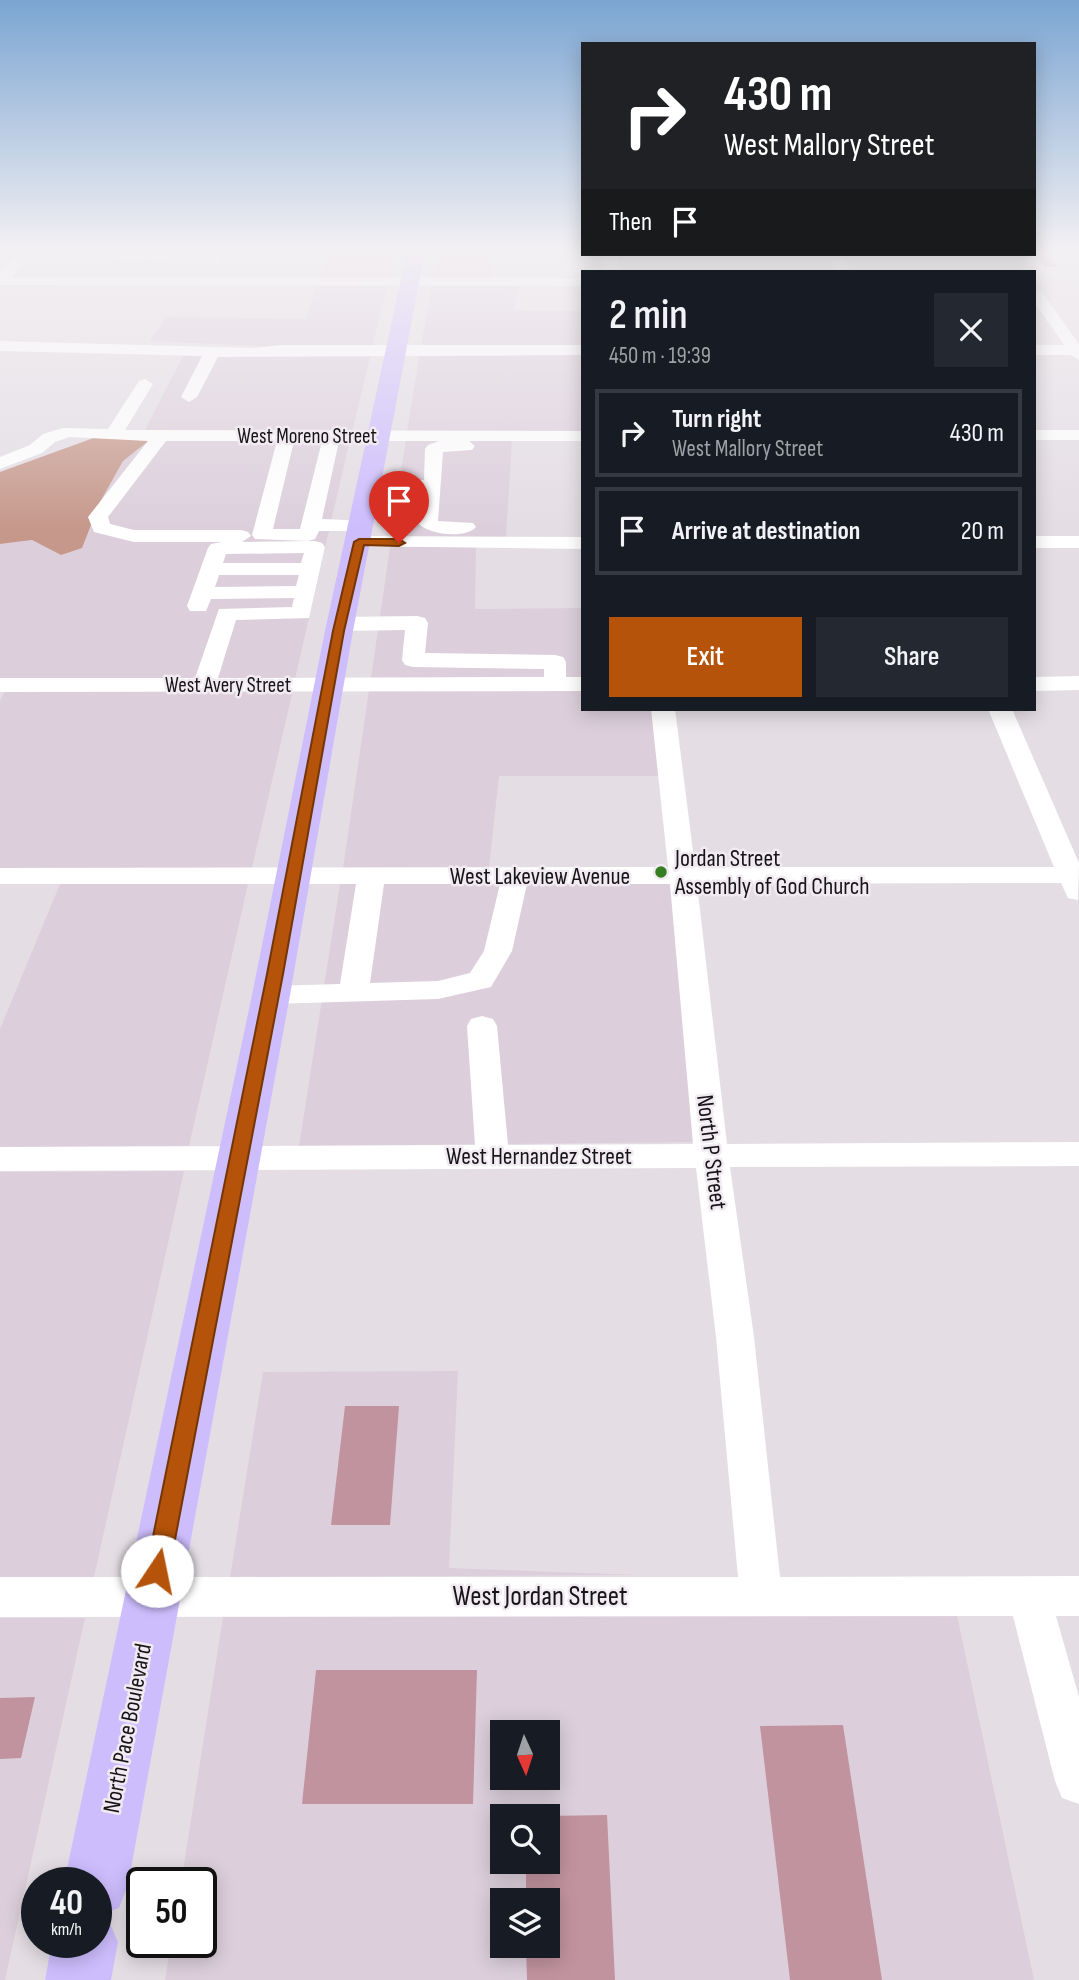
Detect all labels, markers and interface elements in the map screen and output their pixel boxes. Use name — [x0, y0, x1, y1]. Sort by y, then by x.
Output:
text: 430 m — [724, 66, 832, 125]
icon: right — [609, 70, 700, 161]
text: West Mallory Street — [724, 126, 934, 165]
icon: arrive — [666, 203, 704, 241]
text: Then — [609, 207, 652, 238]
text: 2 min — [609, 290, 688, 341]
button: close — [934, 293, 1008, 367]
text: 450 m · 19:39 — [609, 342, 711, 370]
text: Turn right — [672, 404, 761, 435]
icon: right — [613, 414, 651, 452]
text: 430 m — [950, 418, 1004, 449]
street label: West Moreno Street — [237, 424, 377, 449]
text: West Mallory Street — [672, 435, 823, 463]
pin — [369, 471, 429, 543]
icon: arrive — [380, 482, 418, 520]
icon: arrive — [613, 512, 651, 550]
text: Arrive at destination — [672, 516, 860, 547]
text: 20 m — [961, 516, 1004, 547]
button: Exit — [609, 617, 802, 697]
button: Share — [816, 617, 1008, 697]
street label: West Avery Street — [165, 673, 291, 698]
place label: Jordan Street Assembly of God Church — [674, 844, 870, 901]
street label: West Lakeview Avenue — [450, 862, 630, 891]
marker: Jordan Street Assembly of God Church — [653, 864, 669, 880]
street label: North P Street — [690, 1093, 733, 1211]
street label: West Hernandez Street — [446, 1142, 632, 1171]
position arrow — [120, 1534, 194, 1608]
street label: West Jordan Street — [453, 1580, 627, 1613]
street label: North Pace Boulevard — [97, 1641, 158, 1815]
north arrow — [490, 1720, 560, 1790]
map controls — [490, 1720, 560, 1958]
button: search — [490, 1804, 560, 1874]
speed limit sign: 50 — [126, 1867, 217, 1958]
text: 40 — [50, 1882, 83, 1925]
button: layers — [490, 1888, 560, 1958]
text: km/h — [51, 1919, 82, 1940]

